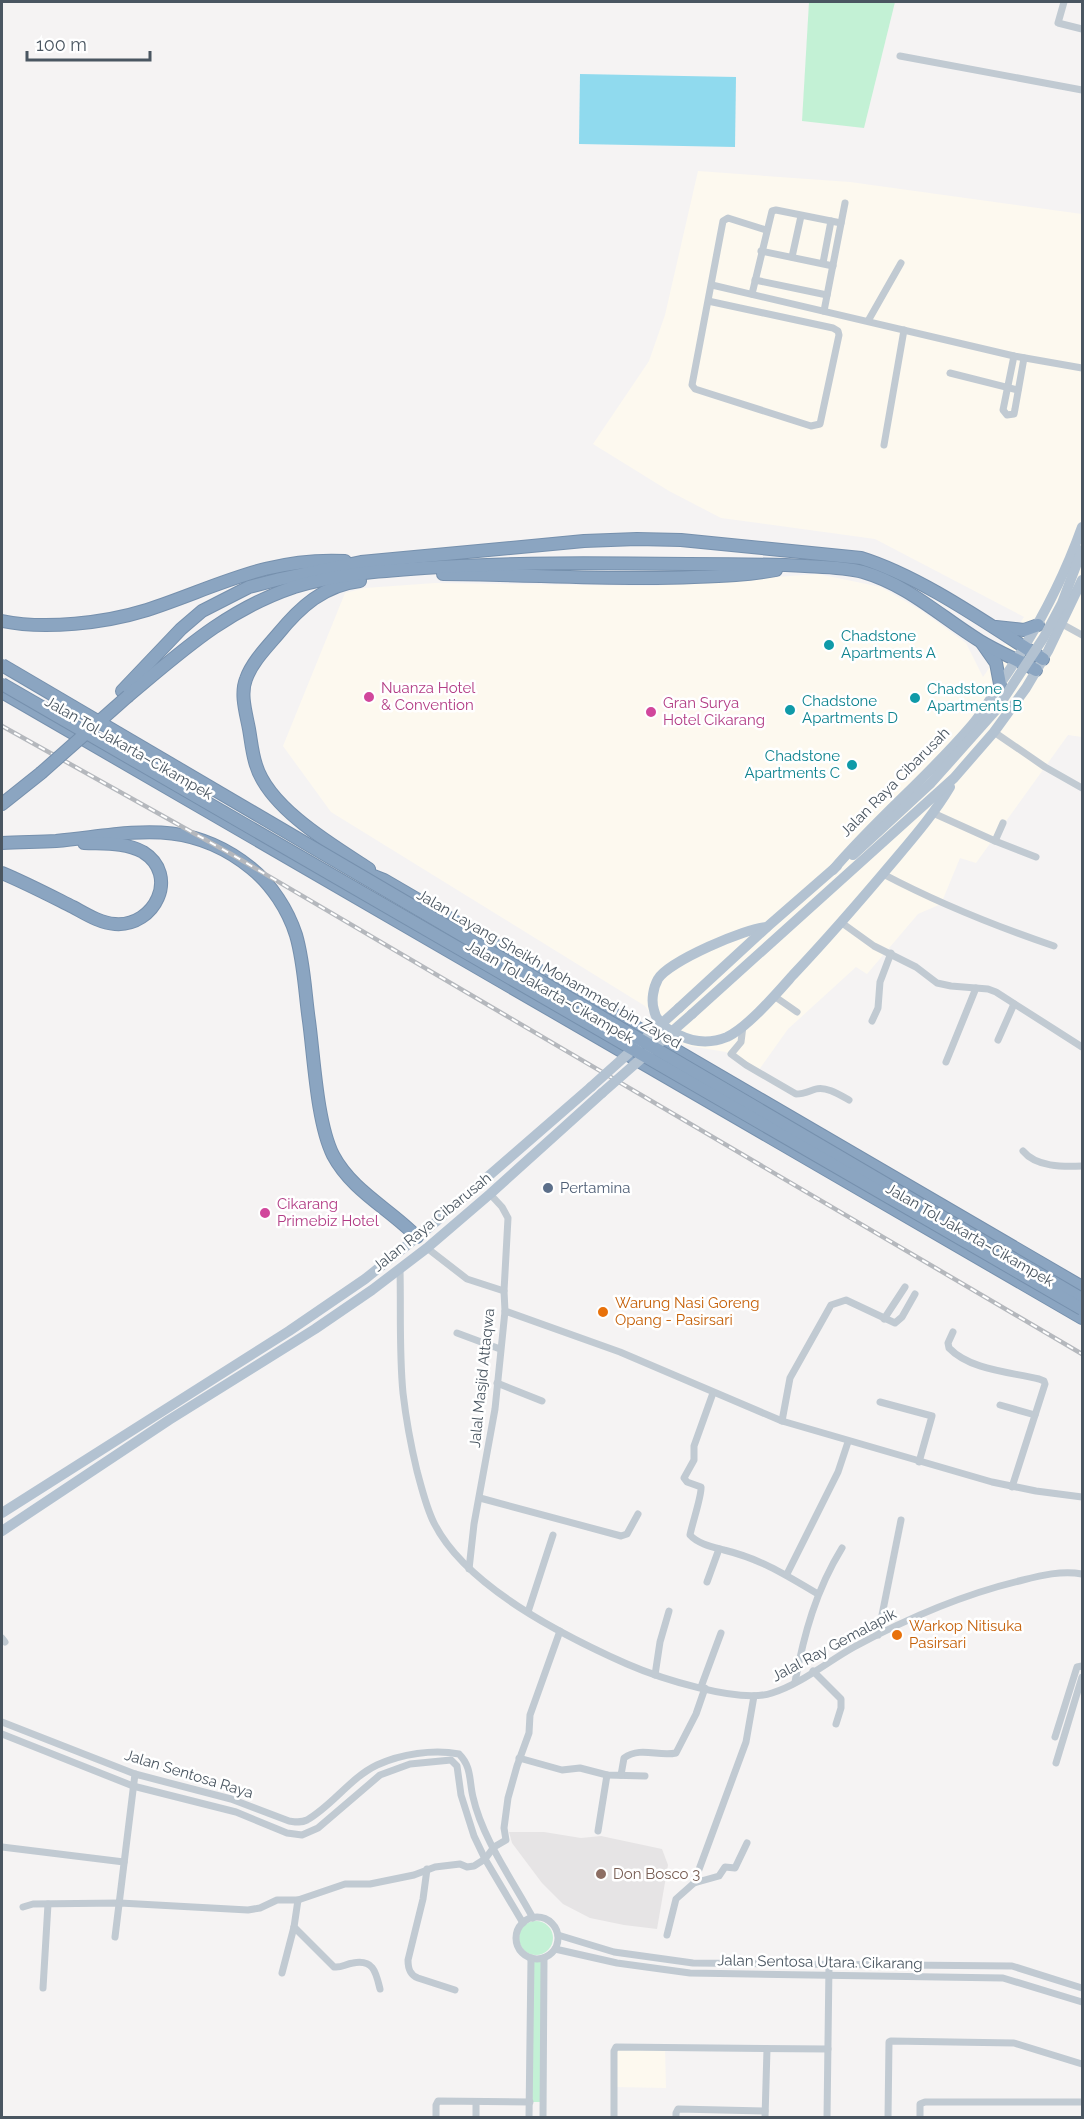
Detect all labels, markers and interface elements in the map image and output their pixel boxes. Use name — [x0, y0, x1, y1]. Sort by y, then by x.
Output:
scale bar — [27, 24, 150, 62]
text: 100 m — [36, 34, 87, 55]
place label: Chadstone Apartments A — [841, 627, 936, 662]
marker: Chadstone Apartments A — [822, 638, 836, 652]
place label: Nuanza Hotel & Convention — [381, 679, 476, 714]
place label: Chadstone Apartments B — [927, 680, 1022, 715]
marker: Nuanza Hotel & Convention — [362, 690, 376, 704]
marker: Chadstone Apartments B — [908, 691, 922, 705]
street label: Jalan Tol Jakarta–Cikampek — [42, 692, 216, 804]
place label: Chadstone Apartments D — [802, 692, 898, 727]
place label: Gran Surya Hotel Cikarang — [663, 694, 765, 729]
marker: Chadstone Apartments D — [783, 703, 797, 717]
marker: Gran Surya Hotel Cikarang — [644, 705, 658, 719]
street label: Jalan Raya Cibarusah — [837, 724, 953, 840]
place label: Chadstone Apartments C — [744, 747, 840, 782]
marker: Chadstone Apartments C — [845, 758, 859, 772]
street label: Jalan Layang Sheikh Mohammed bin Zayed — [414, 886, 684, 1052]
street label: Jalan Tol Jakarta–Cikampek — [463, 936, 637, 1048]
street label: Jalan Raya Cibarusah — [369, 1169, 495, 1275]
place label: Pertamina — [560, 1179, 630, 1197]
street label: Jalan Tol Jakarta–Cikampek — [883, 1179, 1057, 1291]
marker: Pertamina — [541, 1181, 555, 1195]
place label: Cikarang Primebiz Hotel — [277, 1195, 380, 1230]
marker: Cikarang Primebiz Hotel — [258, 1206, 272, 1220]
place label: Warung Nasi Goreng Opang - Pasirsari — [615, 1294, 760, 1329]
marker: Warung Nasi Goreng Opang - Pasirsari — [596, 1305, 610, 1319]
street label: Jalal Masjid Attaqwa — [466, 1307, 498, 1449]
street label: Jalal Ray Gemalapik — [769, 1605, 899, 1685]
place label: Warkop Nitisuka Pasirsari — [909, 1617, 1022, 1652]
marker: Warkop Nitisuka Pasirsari — [890, 1628, 904, 1642]
street label: Jalan Sentosa Raya — [123, 1746, 255, 1802]
place label: Don Bosco 3 — [613, 1865, 700, 1883]
marker: Don Bosco 3 — [594, 1867, 608, 1881]
street label: Jalan Sentosa Utara. Cikarang — [717, 1951, 923, 1973]

